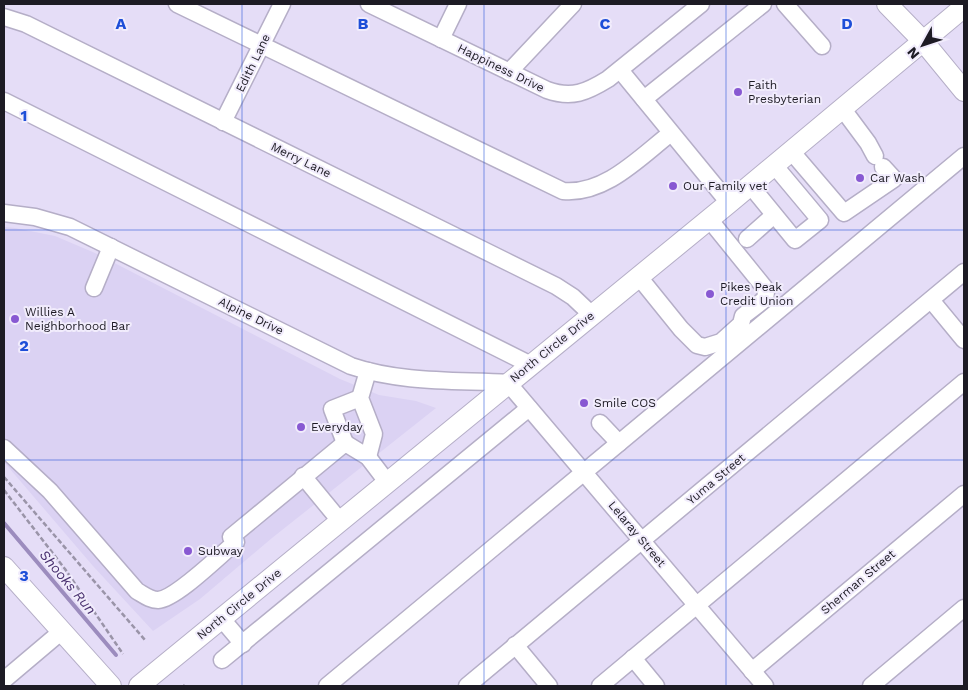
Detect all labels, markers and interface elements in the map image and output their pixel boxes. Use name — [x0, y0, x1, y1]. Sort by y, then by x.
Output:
text: A — [116, 14, 127, 33]
text: B — [358, 14, 369, 33]
text: C — [600, 14, 611, 33]
text: D — [841, 14, 853, 33]
north arrow — [898, 20, 948, 70]
street label: Edith Lane — [233, 32, 273, 94]
street label: Happiness Drive — [455, 41, 547, 95]
text: N — [904, 44, 923, 62]
place label: Faith Presbyterian — [748, 78, 821, 106]
marker: Faith Presbyterian — [732, 86, 744, 98]
text: 1 — [21, 106, 27, 125]
street label: Merry Lane — [269, 139, 333, 181]
place label: Car Wash — [870, 171, 925, 185]
marker: Car Wash — [854, 172, 866, 184]
place label: Our Family vet — [683, 179, 767, 193]
marker: Our Family vet — [667, 180, 679, 192]
place label: Pikes Peak Credit Union — [720, 280, 793, 308]
marker: Pikes Peak Credit Union — [704, 288, 716, 300]
street label: Alpine Drive — [216, 294, 286, 338]
place label: Willies A Neighborhood Bar — [25, 305, 130, 333]
street label: North Circle Drive — [507, 309, 597, 385]
marker: Willies A Neighborhood Bar — [9, 313, 21, 325]
text: 2 — [19, 336, 29, 355]
place label: Smile COS — [594, 396, 656, 410]
marker: Smile COS — [578, 397, 590, 409]
place label: Everyday — [311, 420, 363, 434]
marker: Everyday — [295, 421, 307, 433]
street label: Yuma Street — [684, 451, 748, 507]
street label: Lelaray Street — [605, 498, 669, 570]
place label: Subway — [198, 544, 244, 558]
marker: Subway — [182, 545, 194, 557]
water label: Shooks Run — [37, 547, 99, 617]
street label: Sherman Street — [818, 547, 898, 617]
text: 3 — [19, 566, 29, 585]
street label: North Circle Drive — [194, 566, 284, 642]

